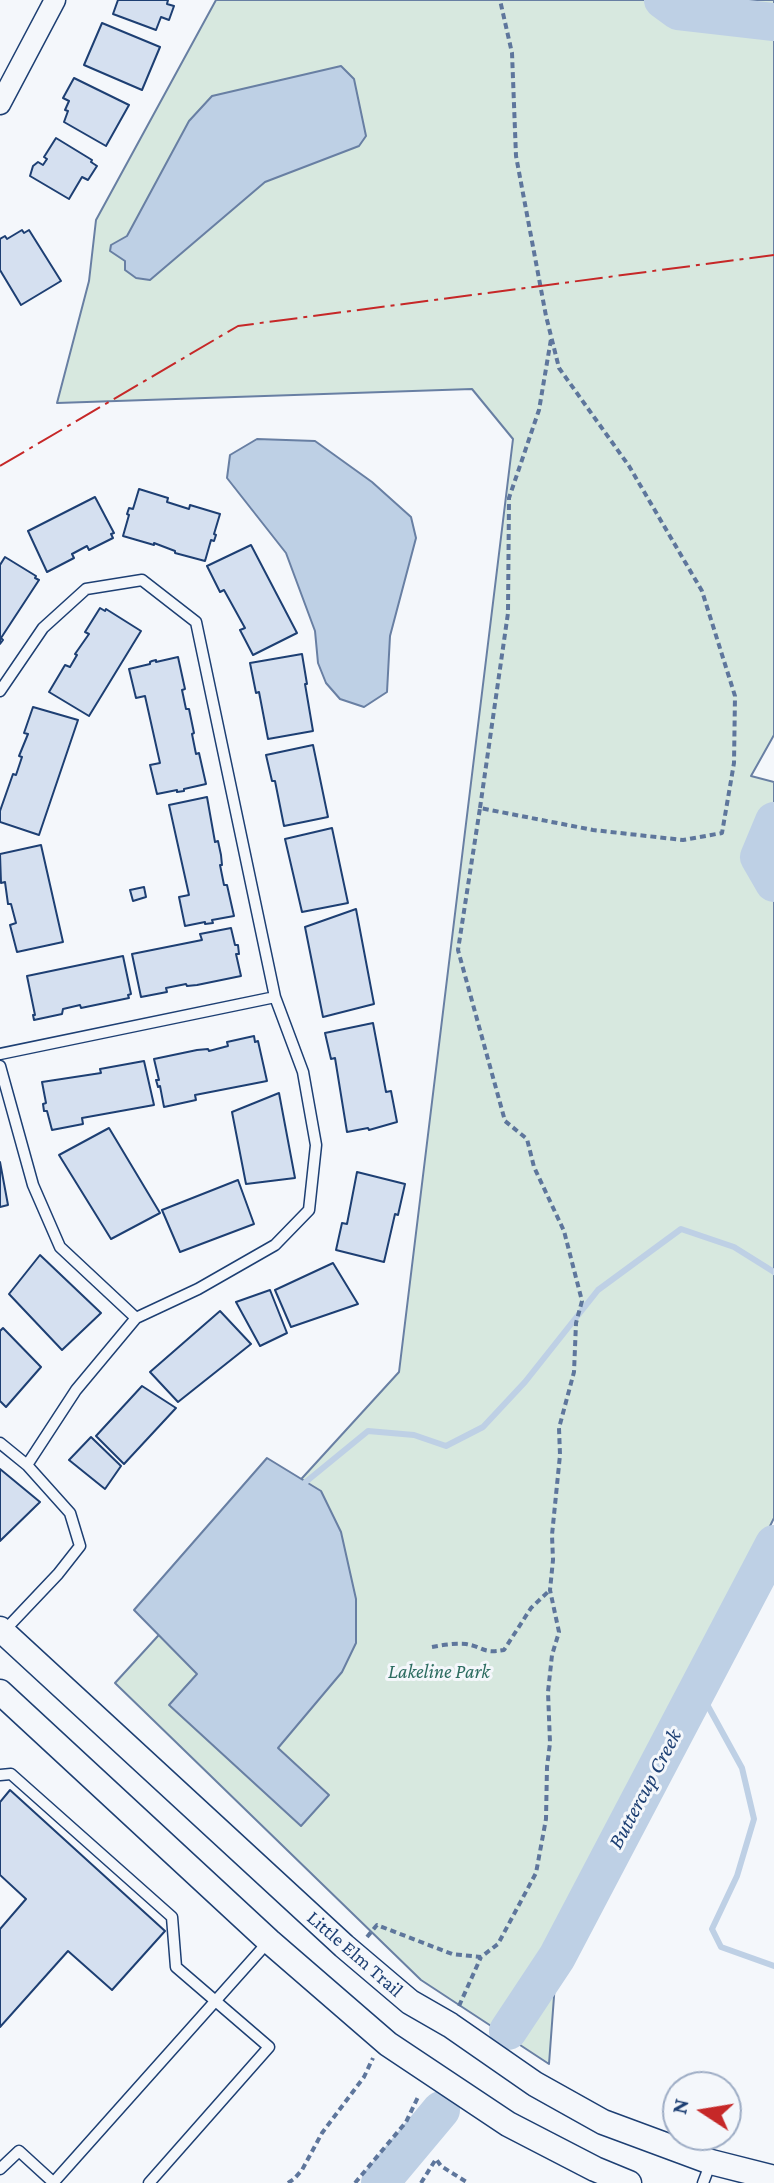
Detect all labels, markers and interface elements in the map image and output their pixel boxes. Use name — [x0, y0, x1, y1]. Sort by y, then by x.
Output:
park label: Lakeline Park — [388, 1660, 490, 1684]
water label: Buttercup Creek — [602, 1725, 688, 1853]
street label: Little Elm Trail — [302, 1906, 408, 2002]
north arrow — [662, 2071, 742, 2151]
text: N — [666, 2096, 694, 2116]

